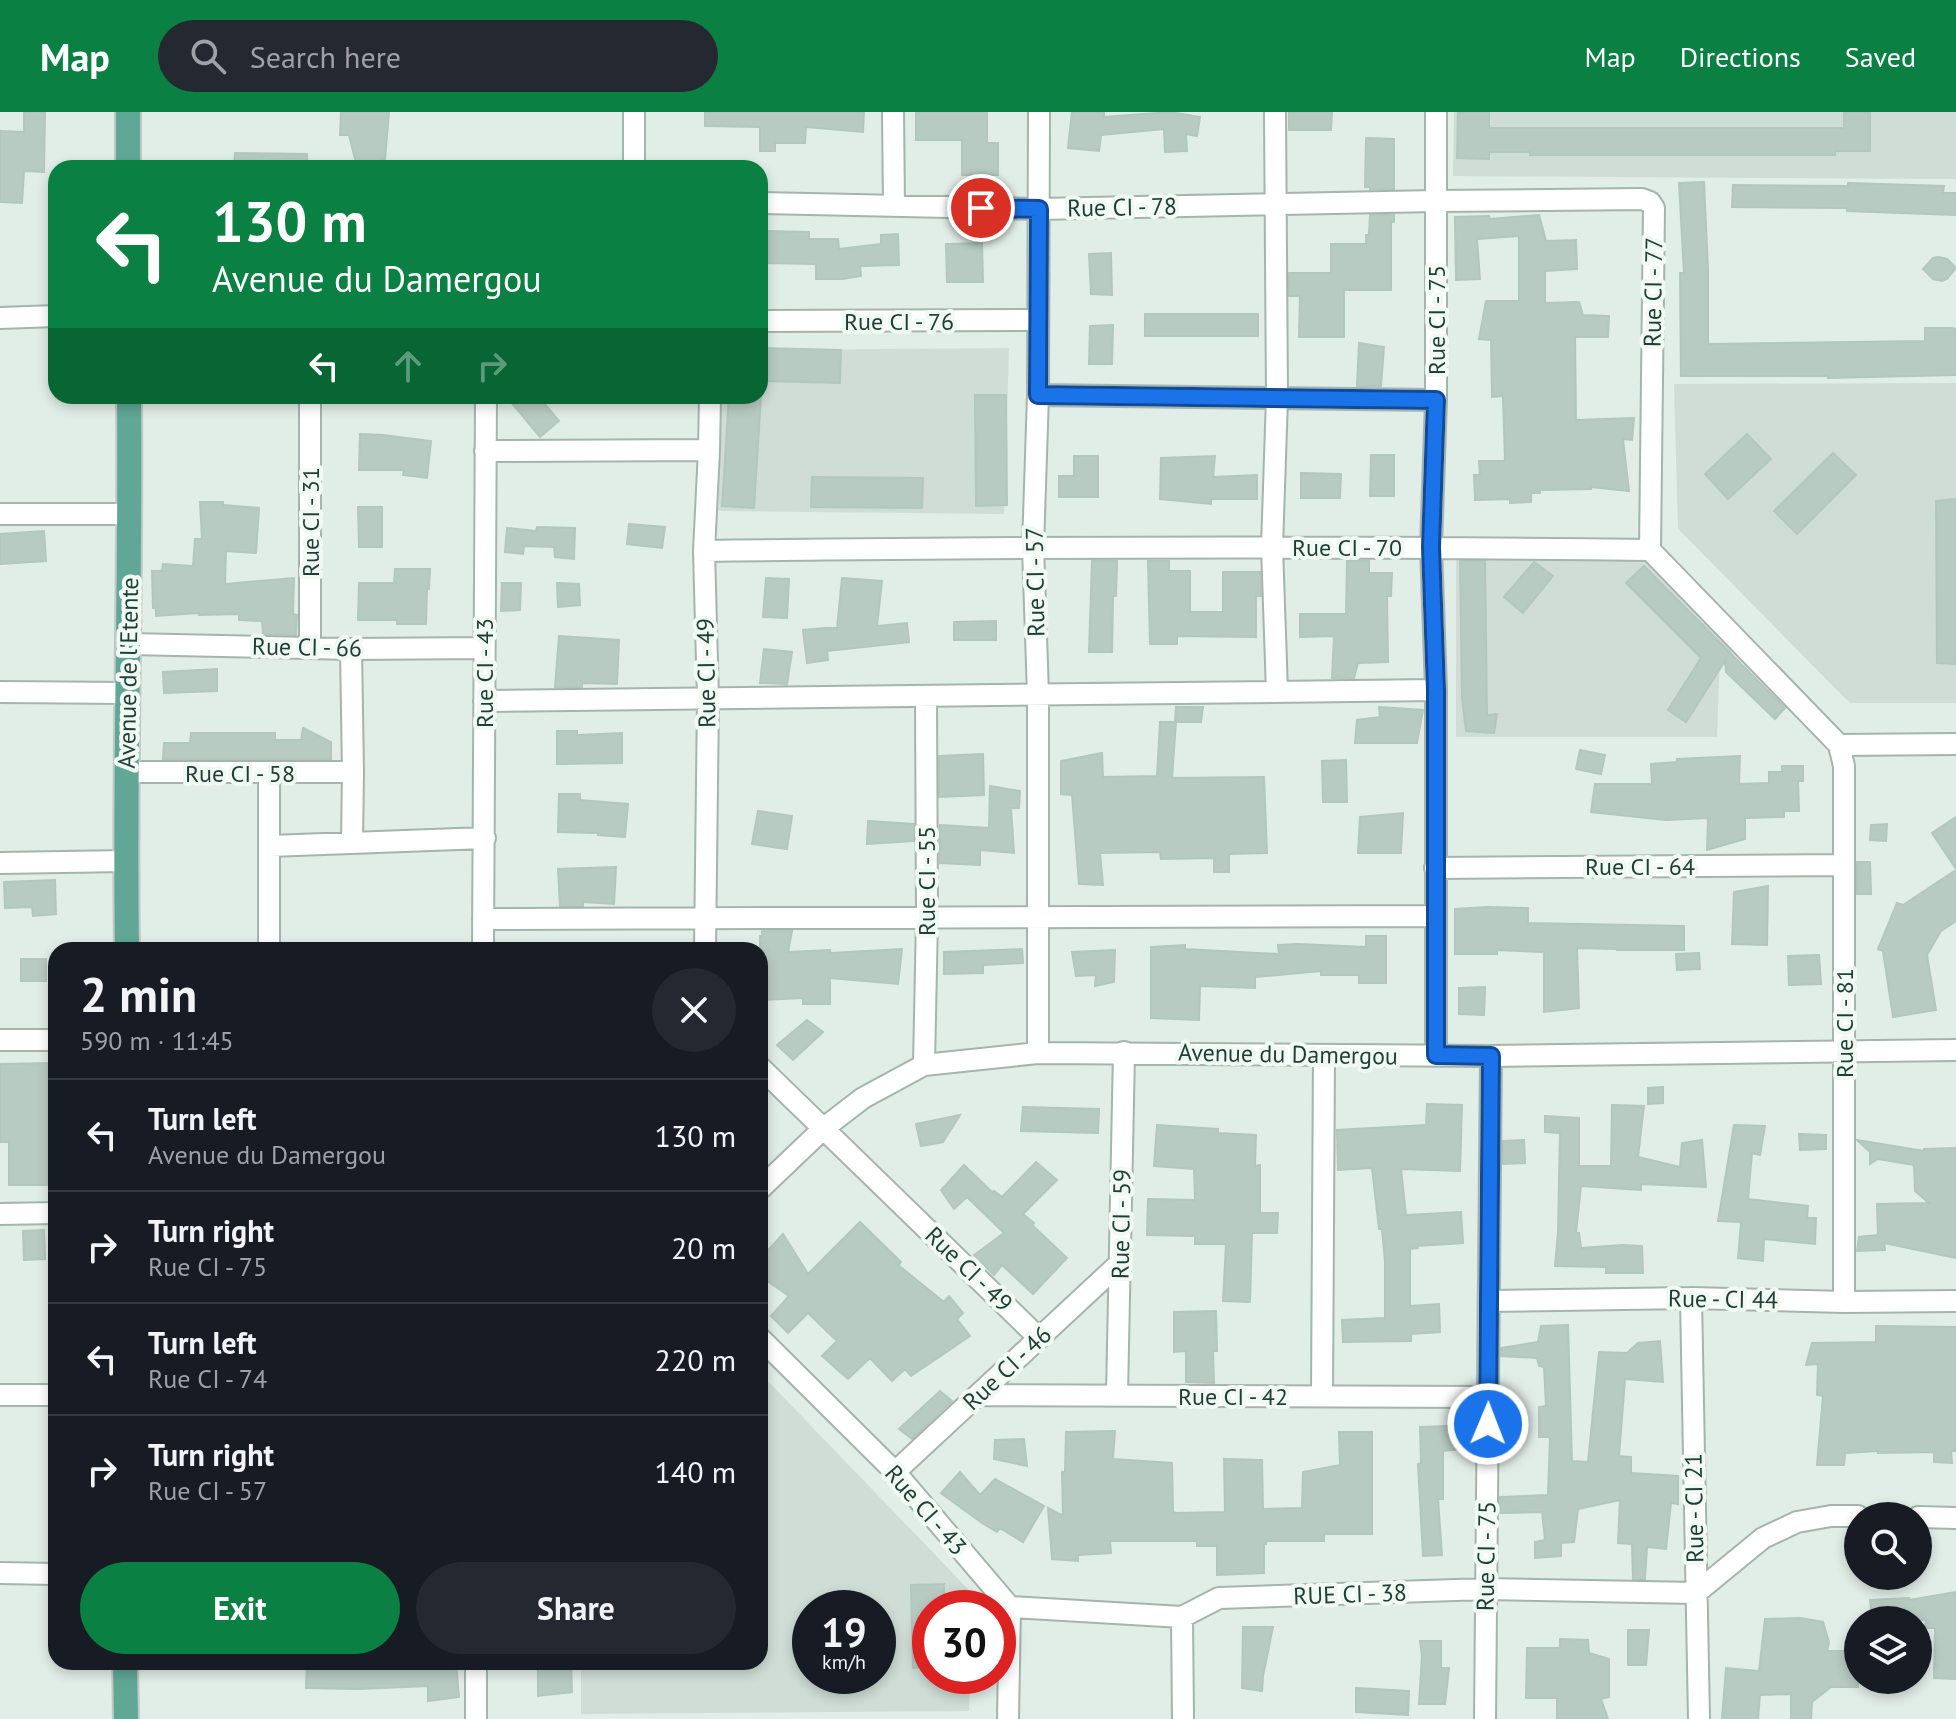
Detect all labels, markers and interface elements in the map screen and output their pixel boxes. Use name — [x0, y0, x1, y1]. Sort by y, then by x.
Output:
search box — [158, 20, 718, 92]
text: Map — [40, 32, 110, 81]
icon: search — [186, 34, 230, 78]
text: Search here — [250, 37, 401, 76]
text: Map — [1585, 38, 1636, 75]
text: Directions — [1680, 38, 1801, 75]
text: Saved — [1845, 38, 1916, 75]
pin — [947, 174, 1015, 242]
text: 130 m — [212, 185, 367, 257]
icon: arrive — [959, 186, 1003, 230]
street label: Rue CI - 78 — [1067, 191, 1177, 223]
icon: left — [80, 192, 184, 296]
street label: Rue CI - 77 — [1637, 237, 1669, 347]
text: Avenue du Damergou — [212, 255, 542, 302]
street label: Rue CI - 75 — [1421, 265, 1452, 375]
street label: Rue CI - 76 — [844, 306, 954, 337]
icon: left — [302, 344, 346, 388]
icon: ahead — [386, 344, 430, 388]
icon: right — [470, 344, 514, 388]
street label: Rue CI - 31 — [295, 467, 326, 577]
street label: Rue CI - 57 — [1019, 527, 1051, 637]
street label: Rue CI - 70 — [1292, 532, 1402, 563]
street label: Avenue de l'Etente — [111, 577, 145, 769]
street label: Rue CI - 43 — [469, 618, 500, 728]
street label: Rue CI - 49 — [690, 618, 722, 728]
street label: Rue CI - 66 — [252, 631, 362, 663]
street label: Rue CI - 58 — [185, 758, 295, 789]
street label: Rue CI - 55 — [911, 826, 942, 936]
street label: Rue CI - 64 — [1585, 851, 1695, 882]
text: 2 min — [80, 963, 197, 1025]
button: close — [652, 968, 736, 1052]
street label: Rue CI - 81 — [1829, 968, 1860, 1078]
text: 590 m · 11:45 — [80, 1024, 234, 1057]
street label: Avenue du Damergou — [1178, 1037, 1398, 1071]
text: Turn left — [148, 1099, 256, 1138]
icon: left — [80, 1113, 124, 1157]
text: 130 m — [655, 1116, 736, 1155]
text: Avenue du Damergou — [148, 1138, 386, 1171]
street label: Rue CI - 59 — [1105, 1169, 1137, 1279]
text: Turn right — [148, 1211, 274, 1250]
street label: Rue CI - 49 — [919, 1220, 1019, 1318]
icon: right — [80, 1225, 124, 1269]
text: 20 m — [671, 1228, 736, 1267]
text: Rue CI - 75 — [148, 1250, 267, 1283]
street label: Rue - CI 44 — [1668, 1283, 1778, 1315]
street label: Rue CI - 46 — [956, 1319, 1058, 1417]
text: Turn left — [148, 1323, 256, 1362]
icon: left — [80, 1337, 124, 1381]
text: 220 m — [655, 1340, 736, 1379]
text: Rue CI - 74 — [148, 1362, 267, 1395]
street label: Rue CI - 42 — [1178, 1381, 1288, 1412]
position arrow — [1446, 1382, 1530, 1466]
text: Turn right — [148, 1435, 274, 1474]
icon: right — [80, 1449, 124, 1493]
text: 140 m — [655, 1452, 736, 1491]
street label: Rue - CI 21 — [1678, 1453, 1710, 1563]
street label: Rue CI - 43 — [878, 1458, 974, 1562]
text: Rue CI - 57 — [148, 1474, 267, 1507]
street label: Rue CI - 75 — [1470, 1501, 1502, 1611]
map controls — [1844, 1502, 1932, 1694]
button: search — [1844, 1502, 1932, 1590]
button: Exit — [80, 1562, 400, 1654]
button: Share — [416, 1562, 736, 1654]
street label: RUE CI - 38 — [1293, 1577, 1407, 1611]
speed limit sign: 30 — [912, 1590, 1016, 1694]
text: 19 — [821, 1606, 867, 1658]
button: layers — [1844, 1606, 1932, 1694]
text: km/h — [822, 1649, 866, 1675]

